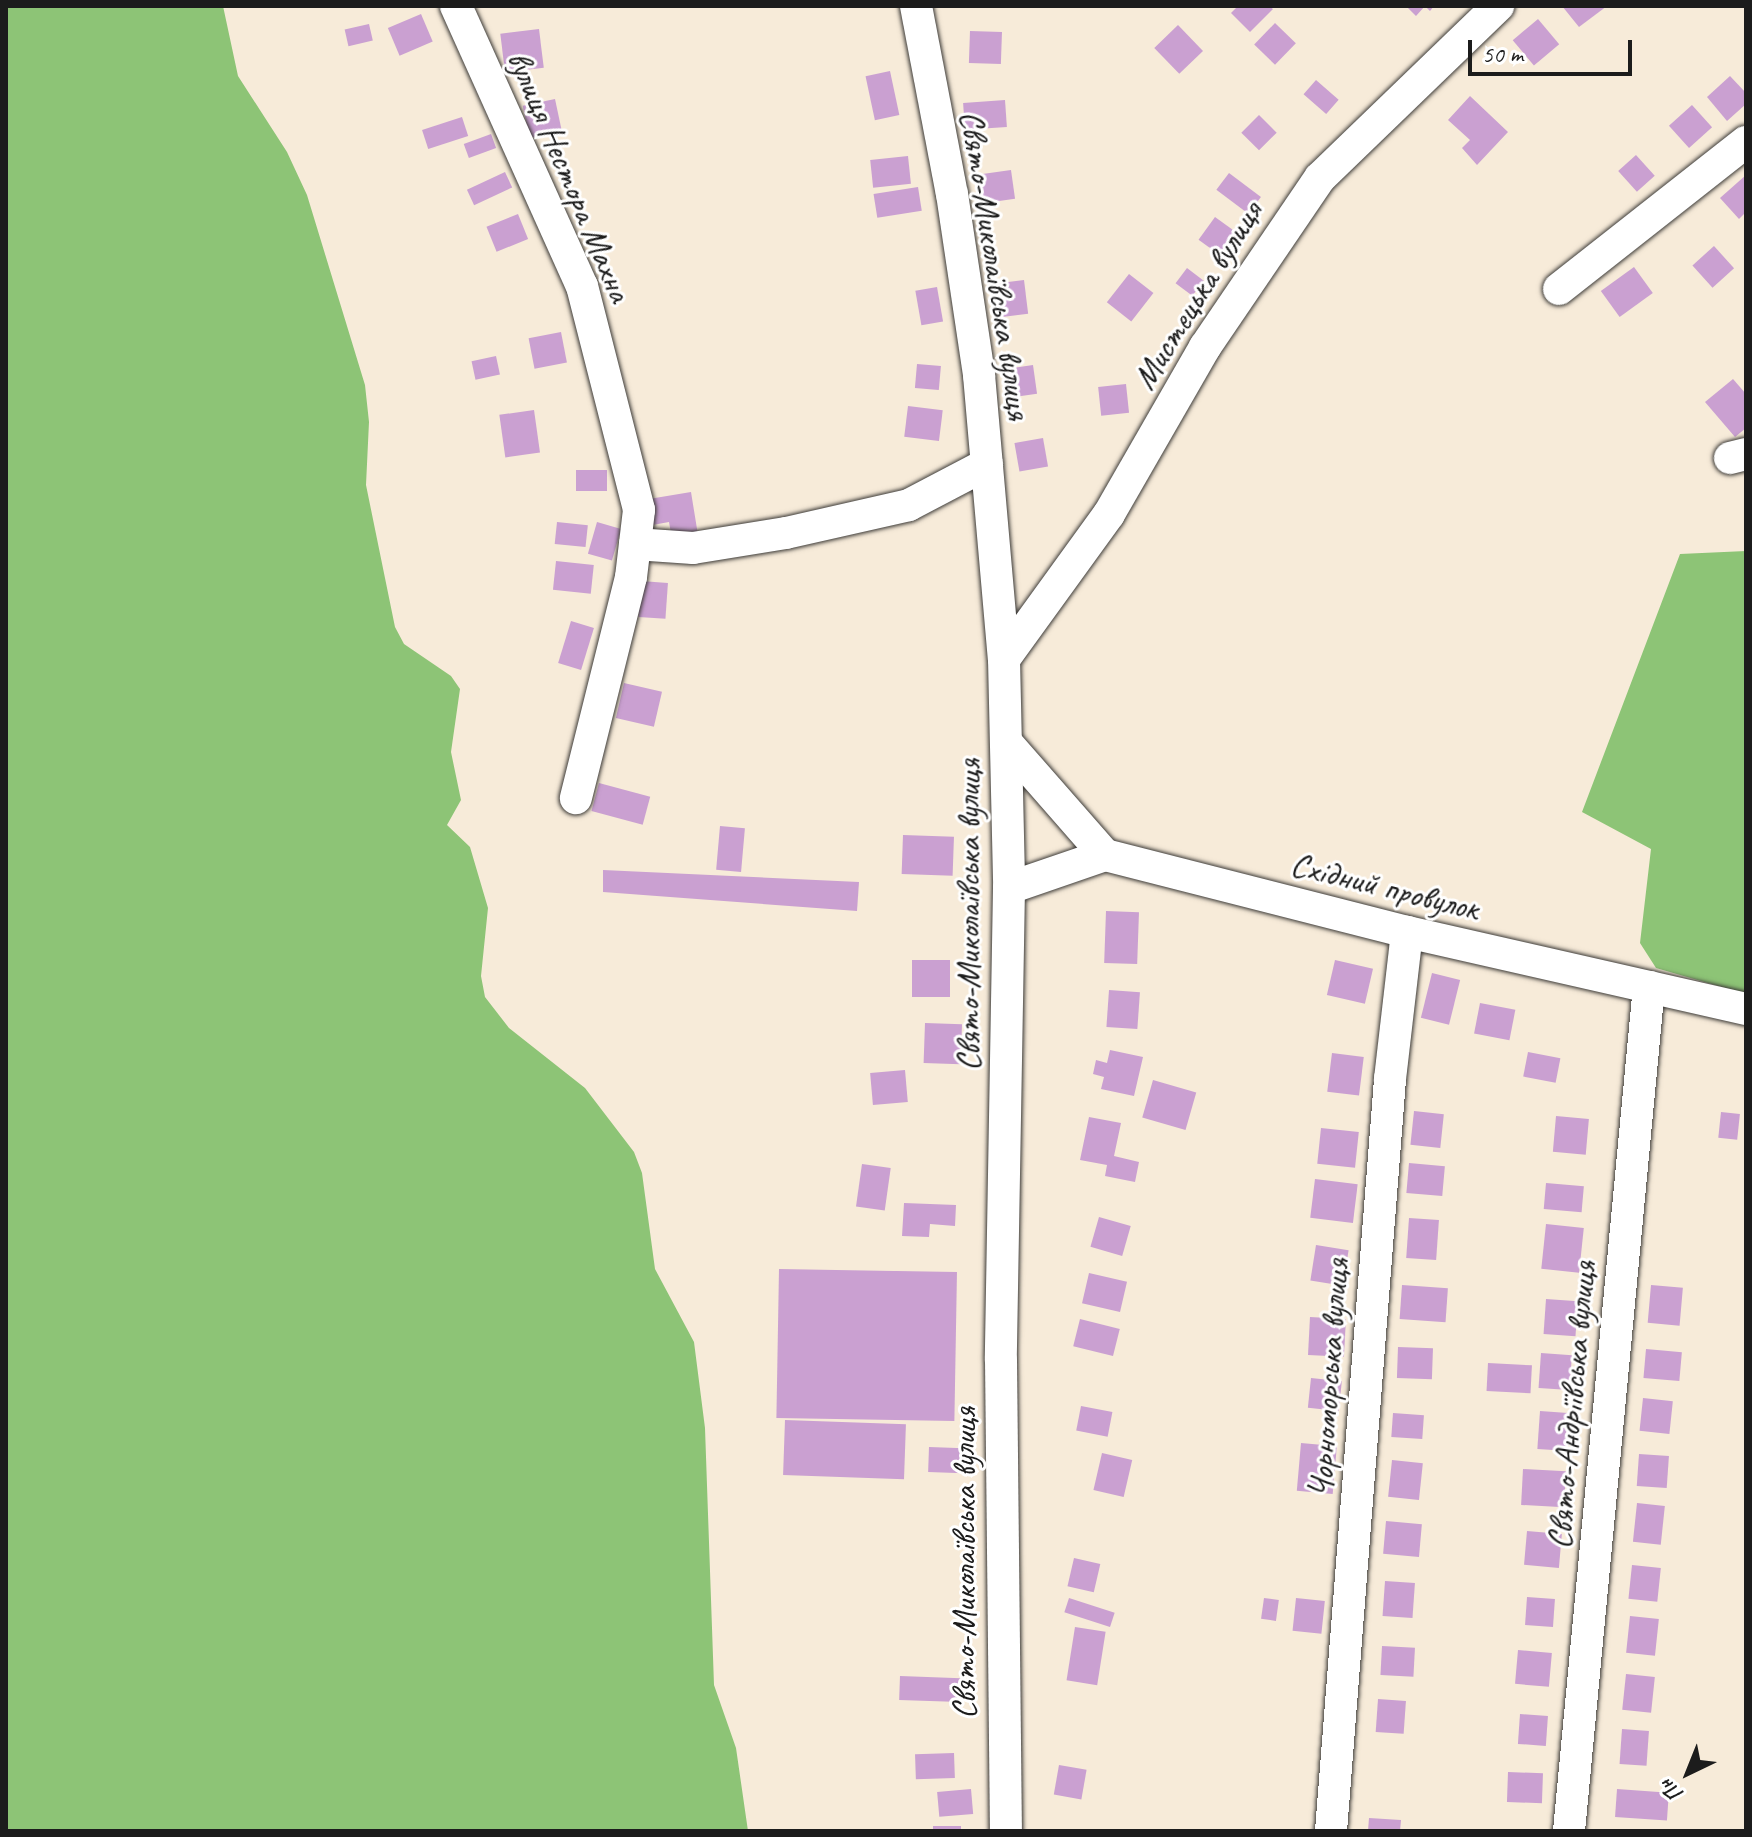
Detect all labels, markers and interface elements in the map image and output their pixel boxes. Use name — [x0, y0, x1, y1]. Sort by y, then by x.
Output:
scale bar — [1472, 24, 1636, 74]
text: 50 m — [1482, 39, 1523, 69]
street label: вулиця Нестора Махна — [499, 44, 641, 308]
street label: Свято-Миколаївська вулиця — [951, 107, 1041, 423]
street label: Мистецька вулиця — [1124, 194, 1270, 396]
street label: Свято-Миколаївська вулиця — [948, 758, 988, 1072]
street label: Східний провулок — [1287, 843, 1483, 929]
street label: Чорноморська вулиця — [1299, 1256, 1357, 1500]
street label: Свято-Андріївська вулиця — [1538, 1259, 1604, 1551]
street label: Свято-Миколаївська вулиця — [944, 1406, 984, 1720]
north arrow — [1648, 1733, 1728, 1813]
text: Пн — [1654, 1772, 1690, 1809]

